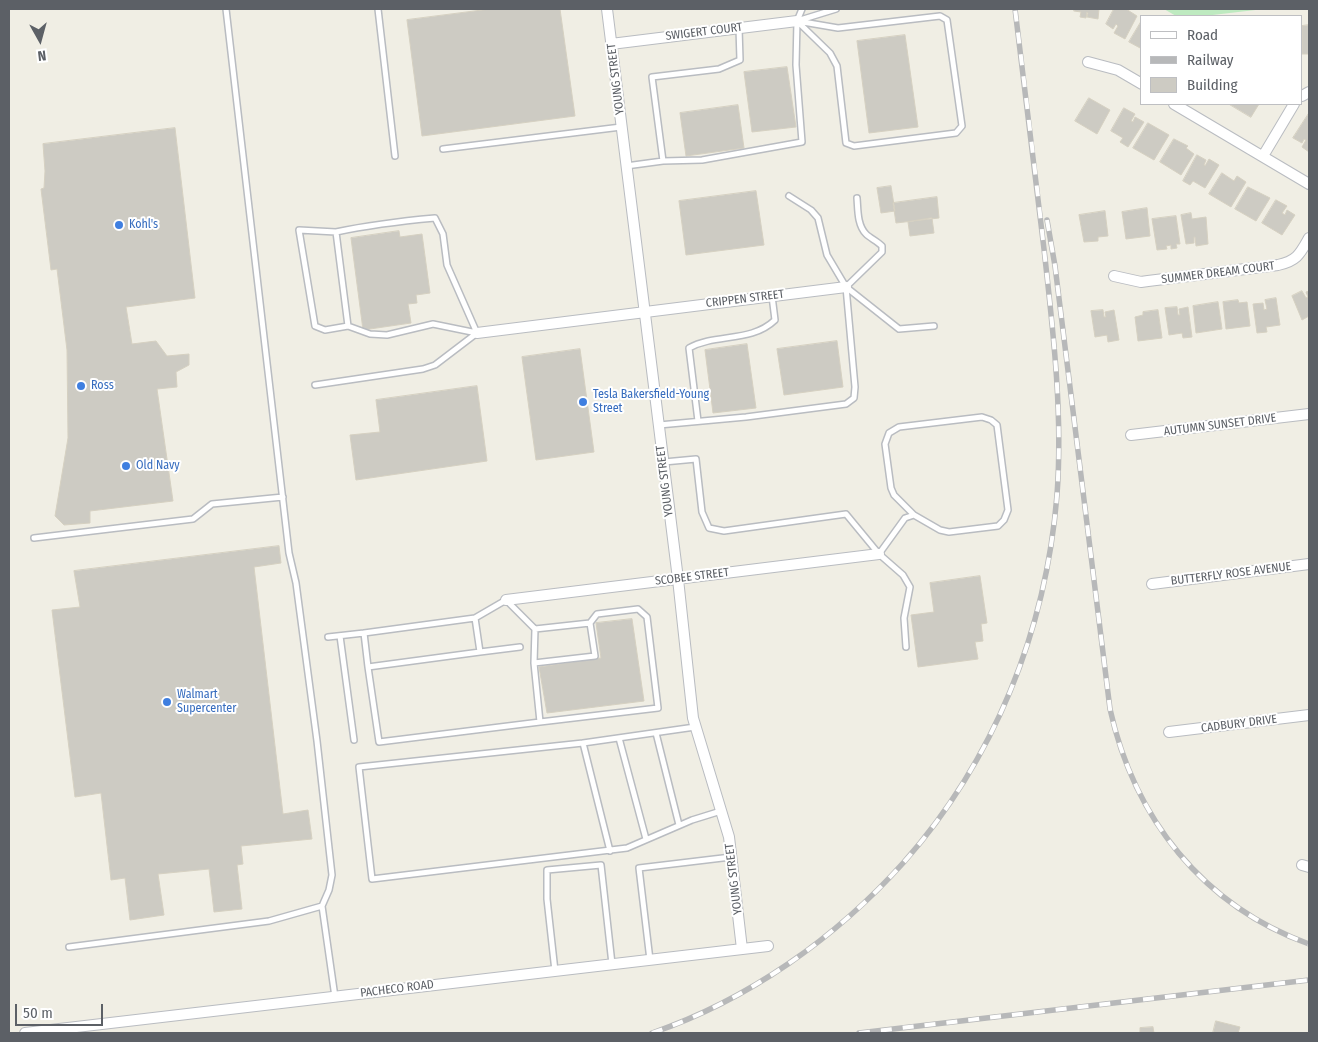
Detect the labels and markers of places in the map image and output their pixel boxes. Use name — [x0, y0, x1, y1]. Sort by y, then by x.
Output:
place label: Kohl's — [129, 218, 158, 232]
marker: Kohl's — [113, 219, 125, 231]
place label: Ross — [91, 379, 114, 393]
marker: Ross — [75, 380, 87, 392]
place label: Tesla Bakersfield-Young Street — [593, 388, 709, 416]
marker: Tesla Bakersfield-Young Street — [577, 396, 589, 408]
place label: Old Navy — [136, 459, 180, 473]
marker: Old Navy — [120, 460, 132, 472]
place label: Walmart Supercenter — [177, 688, 236, 716]
marker: Walmart Supercenter — [161, 696, 173, 708]

